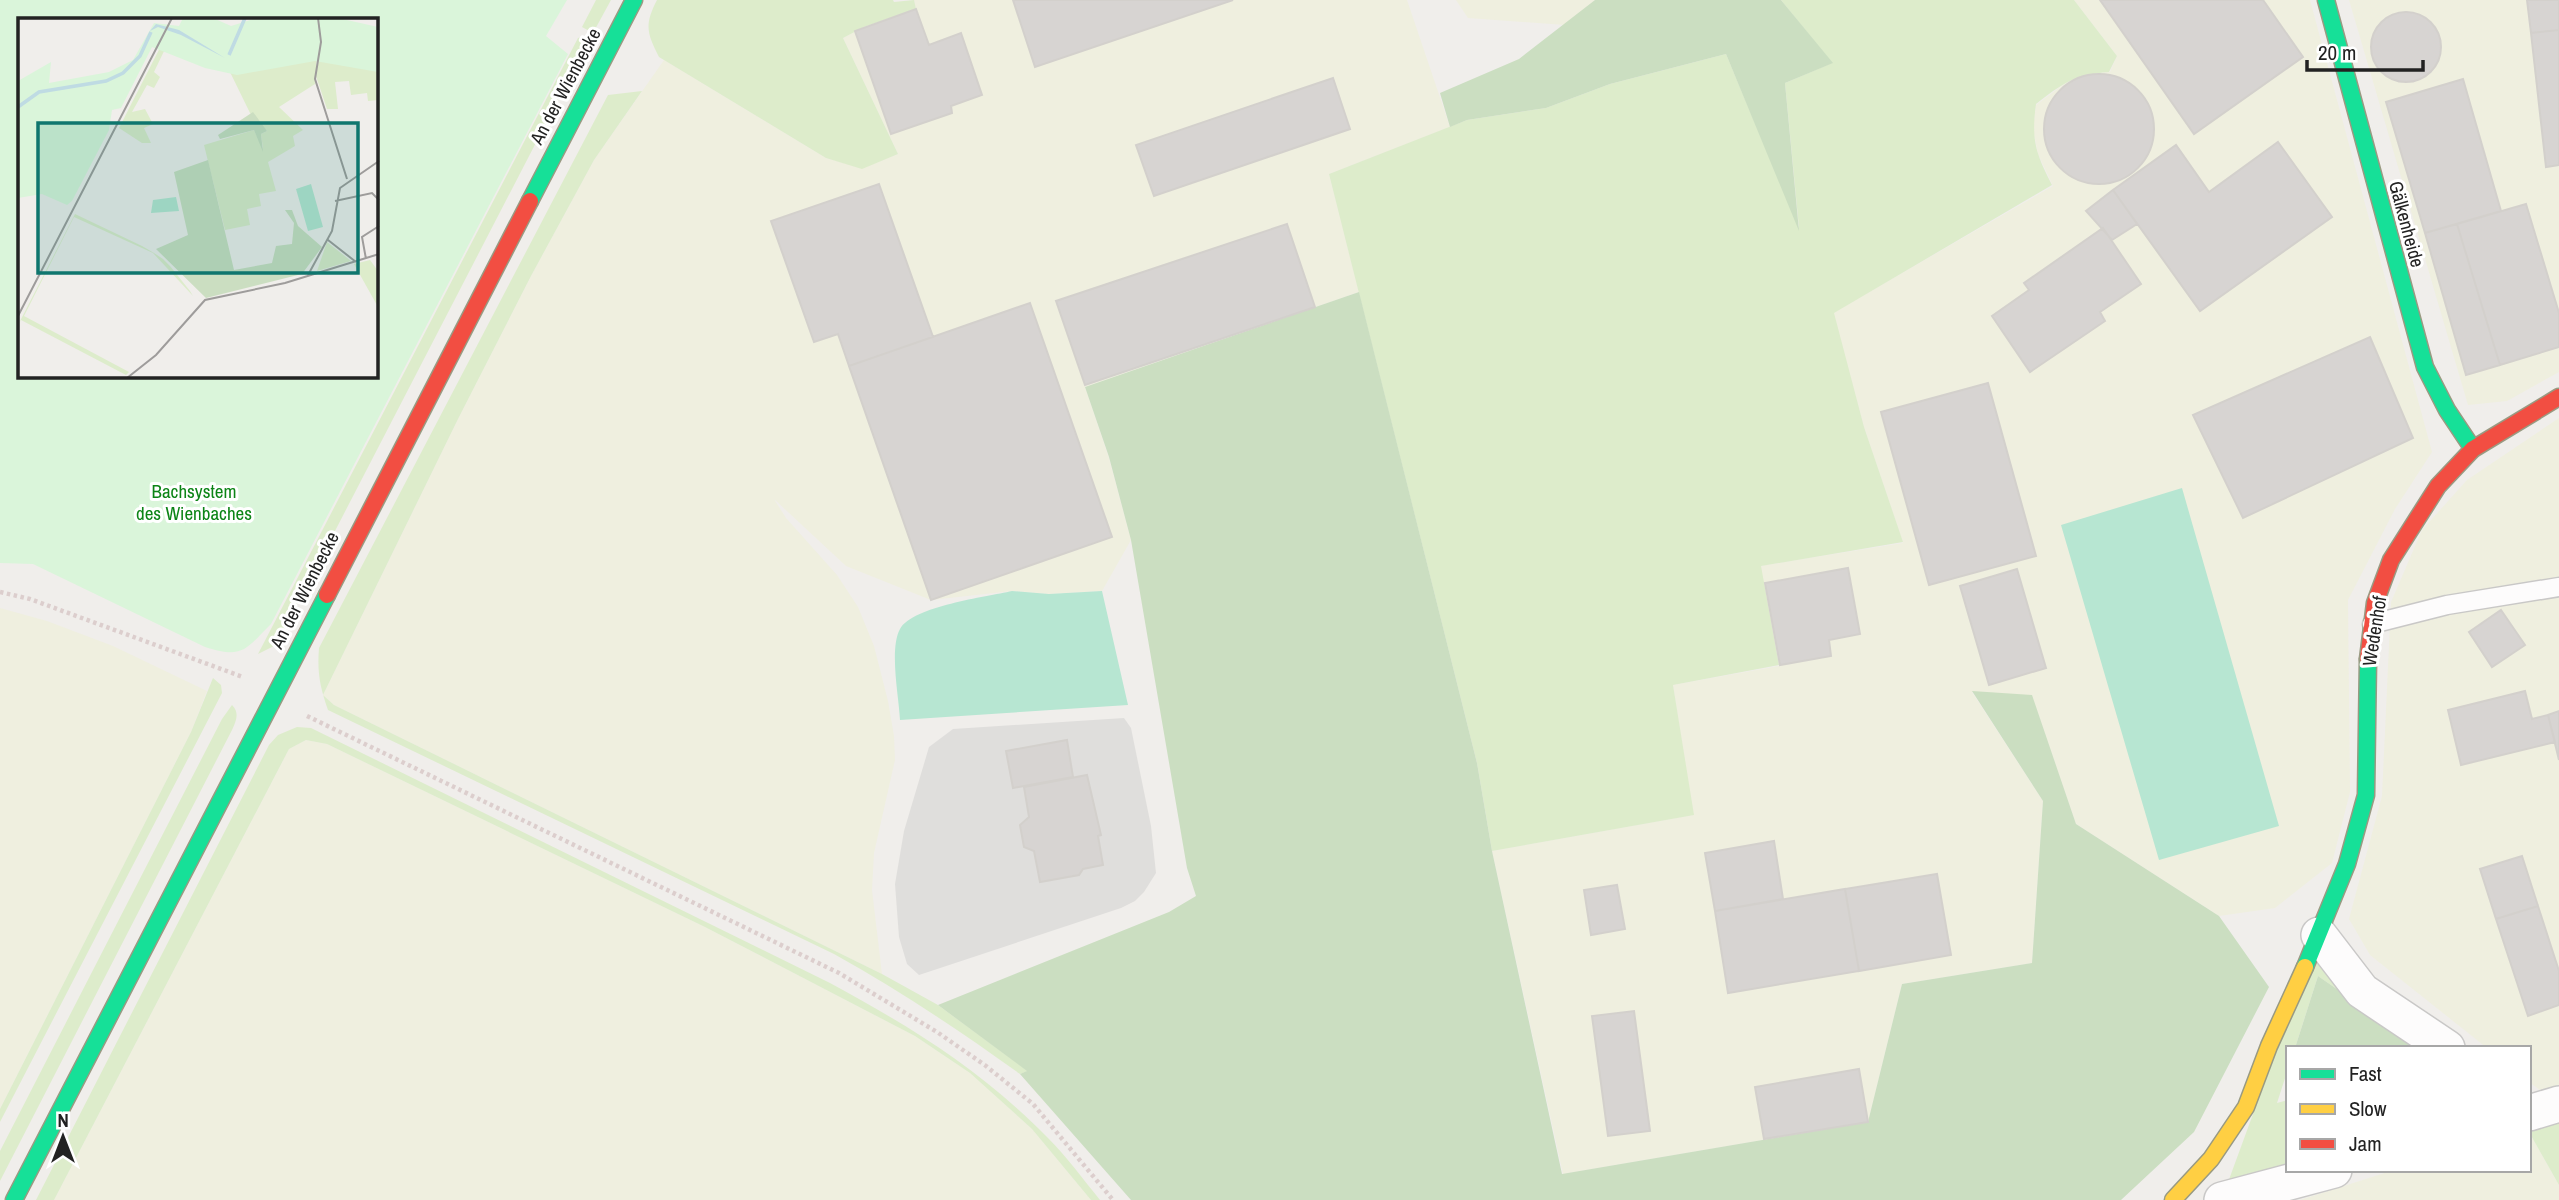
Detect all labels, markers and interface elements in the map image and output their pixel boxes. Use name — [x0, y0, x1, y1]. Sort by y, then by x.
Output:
inset map — [18, 18, 378, 378]
street label: An der Wienbecke — [523, 23, 607, 150]
scale bar — [2307, 28, 2422, 72]
text: 20 m — [2318, 38, 2356, 67]
street label: Gälkenheide — [2383, 178, 2431, 270]
park label: Bachsystem des Wienbaches — [136, 478, 252, 526]
street label: An der Wienbecke — [263, 527, 345, 654]
street label: Wedenhof — [2356, 593, 2392, 668]
legend — [2286, 1046, 2531, 1172]
text: Fast — [2349, 1059, 2382, 1088]
text: Slow — [2349, 1094, 2387, 1123]
north arrow — [28, 1102, 98, 1172]
text: N — [57, 1107, 69, 1133]
text: Jam — [2349, 1129, 2382, 1158]

